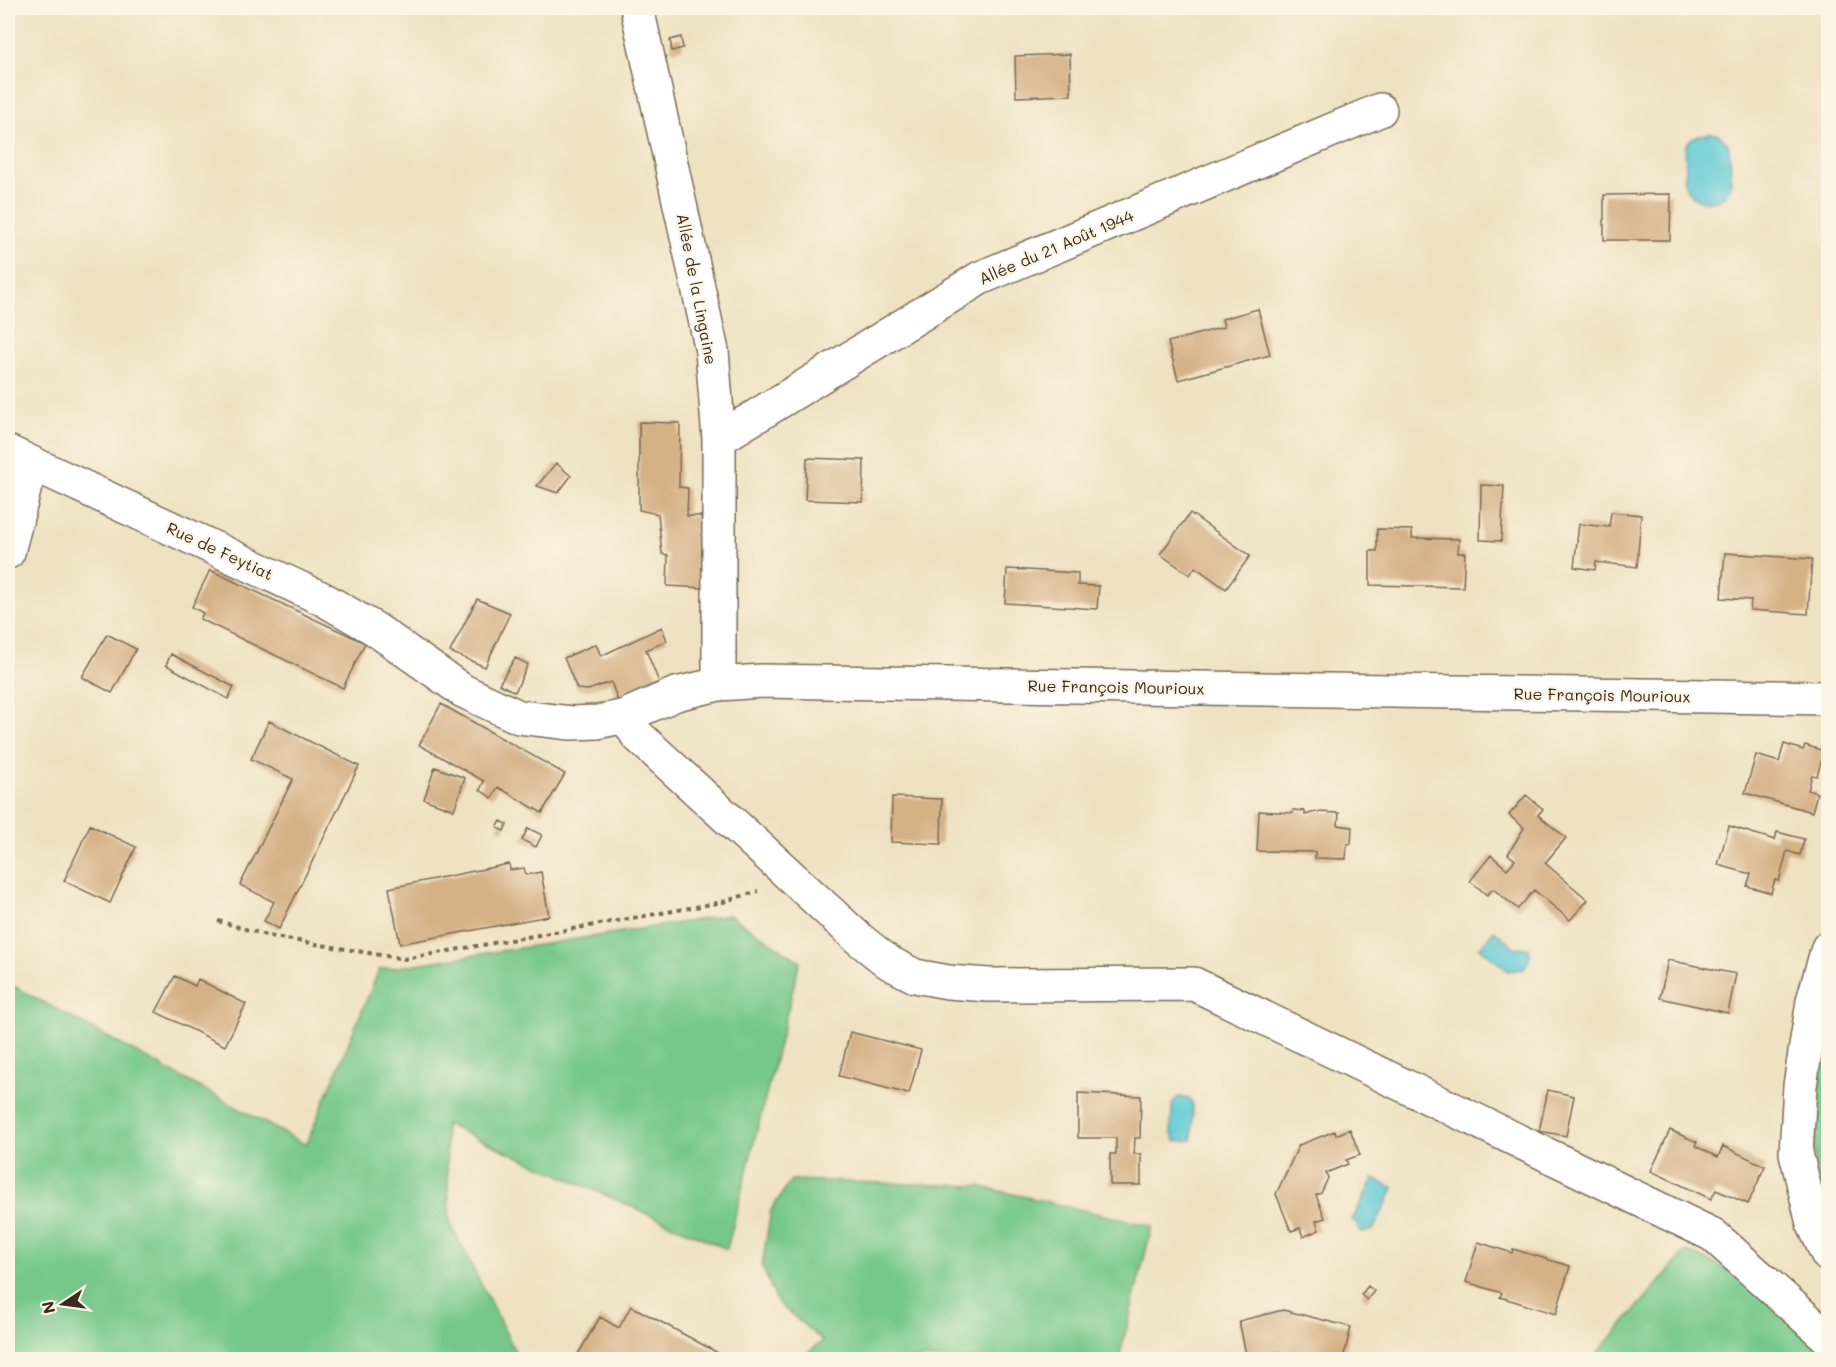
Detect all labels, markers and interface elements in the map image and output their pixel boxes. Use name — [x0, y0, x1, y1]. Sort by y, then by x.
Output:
street label: Allée du 21 Août 1944 — [975, 204, 1137, 289]
street label: Allée de la Lingaine — [673, 212, 722, 366]
street label: Rue de Feytiat — [163, 517, 277, 584]
street label: Rue François Mourioux — [1027, 674, 1205, 699]
street label: Rue François Mourioux — [1513, 682, 1691, 707]
north arrow — [33, 1274, 93, 1334]
text: N — [36, 1299, 59, 1316]

